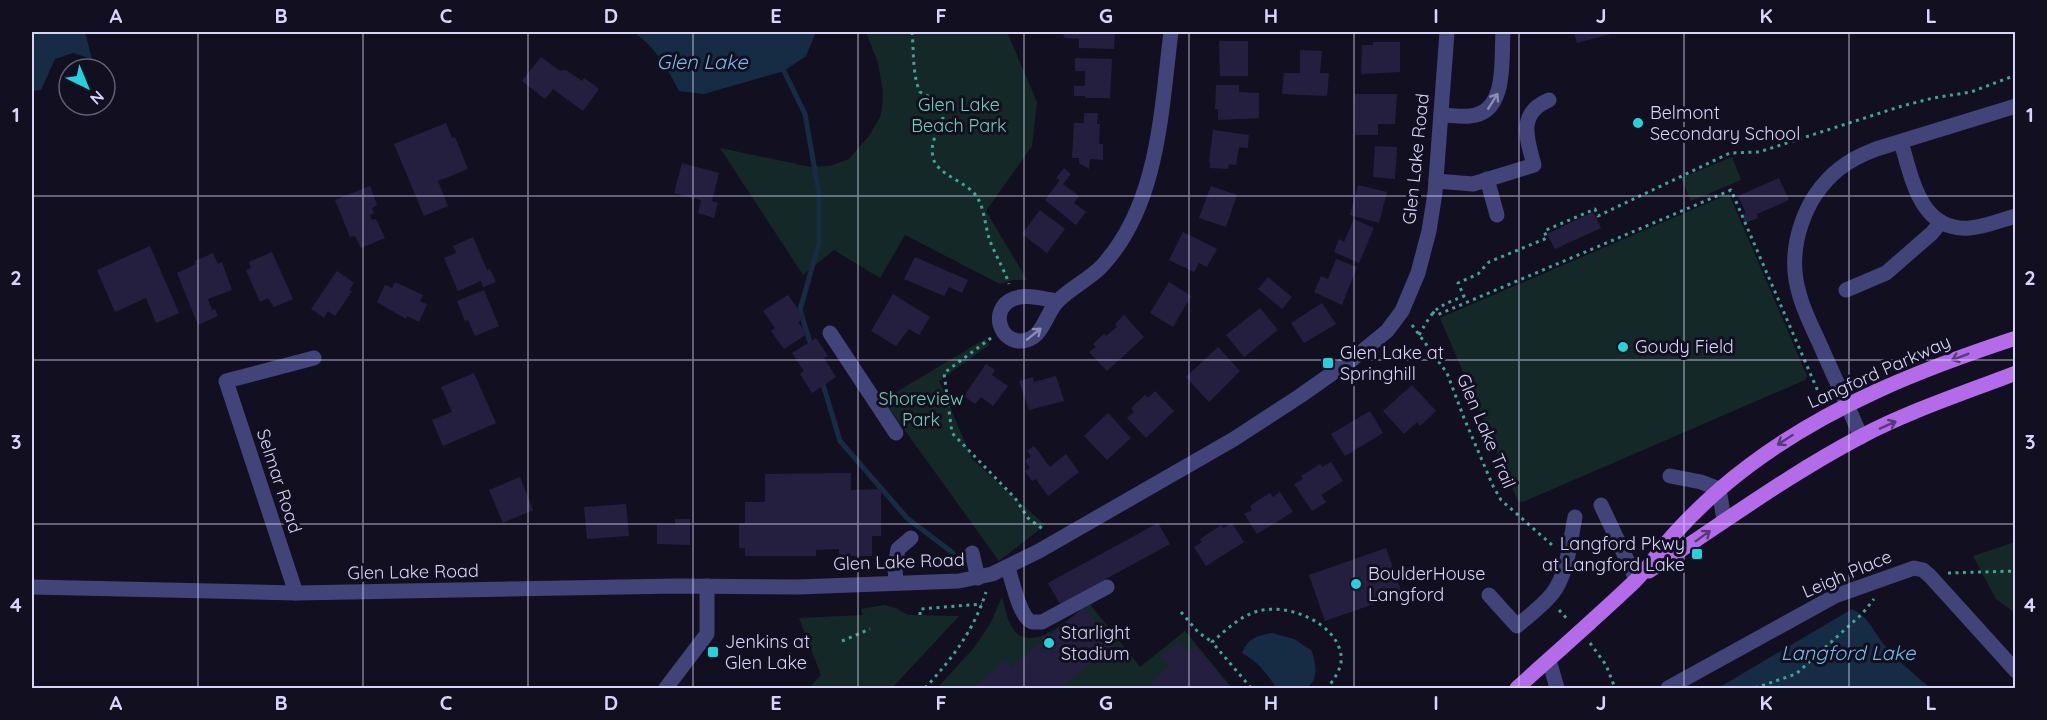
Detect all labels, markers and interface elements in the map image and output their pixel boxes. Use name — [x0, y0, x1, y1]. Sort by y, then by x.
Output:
text: A — [110, 3, 123, 28]
text: B — [274, 3, 288, 28]
text: C — [440, 3, 453, 28]
text: D — [604, 3, 618, 28]
text: E — [770, 3, 782, 28]
text: F — [935, 3, 947, 28]
text: G — [1099, 3, 1113, 28]
text: H — [1264, 3, 1278, 28]
text: I — [1433, 3, 1439, 28]
text: J — [1595, 3, 1607, 28]
text: K — [1759, 3, 1773, 28]
text: L — [1925, 3, 1937, 28]
water label: Glen Lake — [657, 49, 748, 74]
north arrow — [57, 57, 117, 117]
text: N — [86, 87, 108, 109]
street label: Glen Lake Road — [1397, 92, 1434, 226]
park label: Glen Lake Beach Park — [911, 93, 1007, 137]
one-way arrow — [1486, 93, 1499, 110]
place label: Belmont Secondary School — [1650, 101, 1800, 145]
text: 1 — [12, 102, 20, 127]
text: 1 — [2026, 102, 2034, 127]
marker: Belmont Secondary School — [1631, 116, 1645, 130]
text: 2 — [10, 265, 22, 290]
text: 2 — [2024, 265, 2036, 290]
one-way arrow — [1026, 328, 1042, 341]
street label: Langford Parkway — [1804, 330, 1954, 413]
place label: Goudy Field — [1635, 335, 1734, 358]
marker: Goudy Field — [1616, 340, 1630, 354]
place label: Glen Lake at Springhill — [1340, 341, 1444, 385]
one-way arrow — [1951, 352, 1970, 363]
marker: Glen Lake at Springhill — [1321, 356, 1335, 370]
street label: Glen Lake Trail — [1452, 370, 1521, 492]
park label: Shoreview Park — [879, 387, 963, 431]
one-way arrow — [1878, 419, 1896, 430]
street label: Selmar Road — [252, 426, 307, 536]
text: 3 — [11, 429, 21, 454]
text: 3 — [2025, 429, 2035, 454]
one-way arrow — [1776, 434, 1793, 447]
one-way arrow — [1694, 529, 1710, 542]
place label: Langford Pkwy at Langford Lake — [1542, 532, 1685, 576]
street label: Leigh Place — [1798, 544, 1895, 603]
marker: Langford Pkwy at Langford Lake — [1690, 547, 1704, 561]
street label: Glen Lake Road — [833, 548, 965, 575]
street label: Glen Lake Road — [347, 559, 479, 584]
place label: BoulderHouse Langford — [1368, 562, 1485, 606]
marker: BoulderHouse Langford — [1349, 577, 1363, 591]
text: 4 — [10, 592, 22, 617]
text: 4 — [2024, 592, 2036, 617]
place label: Starlight Stadium — [1061, 621, 1131, 665]
place label: Jenkins at Glen Lake — [725, 630, 810, 674]
marker: Starlight Stadium — [1042, 636, 1056, 650]
water label: Langford Lake — [1781, 640, 1916, 665]
marker: Jenkins at Glen Lake — [706, 645, 720, 659]
text: A — [110, 690, 123, 715]
text: B — [274, 690, 288, 715]
text: C — [440, 690, 453, 715]
text: D — [604, 690, 618, 715]
text: E — [770, 690, 782, 715]
text: F — [935, 690, 947, 715]
text: G — [1099, 690, 1113, 715]
text: H — [1264, 690, 1278, 715]
text: I — [1433, 690, 1439, 715]
text: J — [1595, 690, 1607, 715]
text: K — [1759, 690, 1773, 715]
text: L — [1925, 690, 1937, 715]

